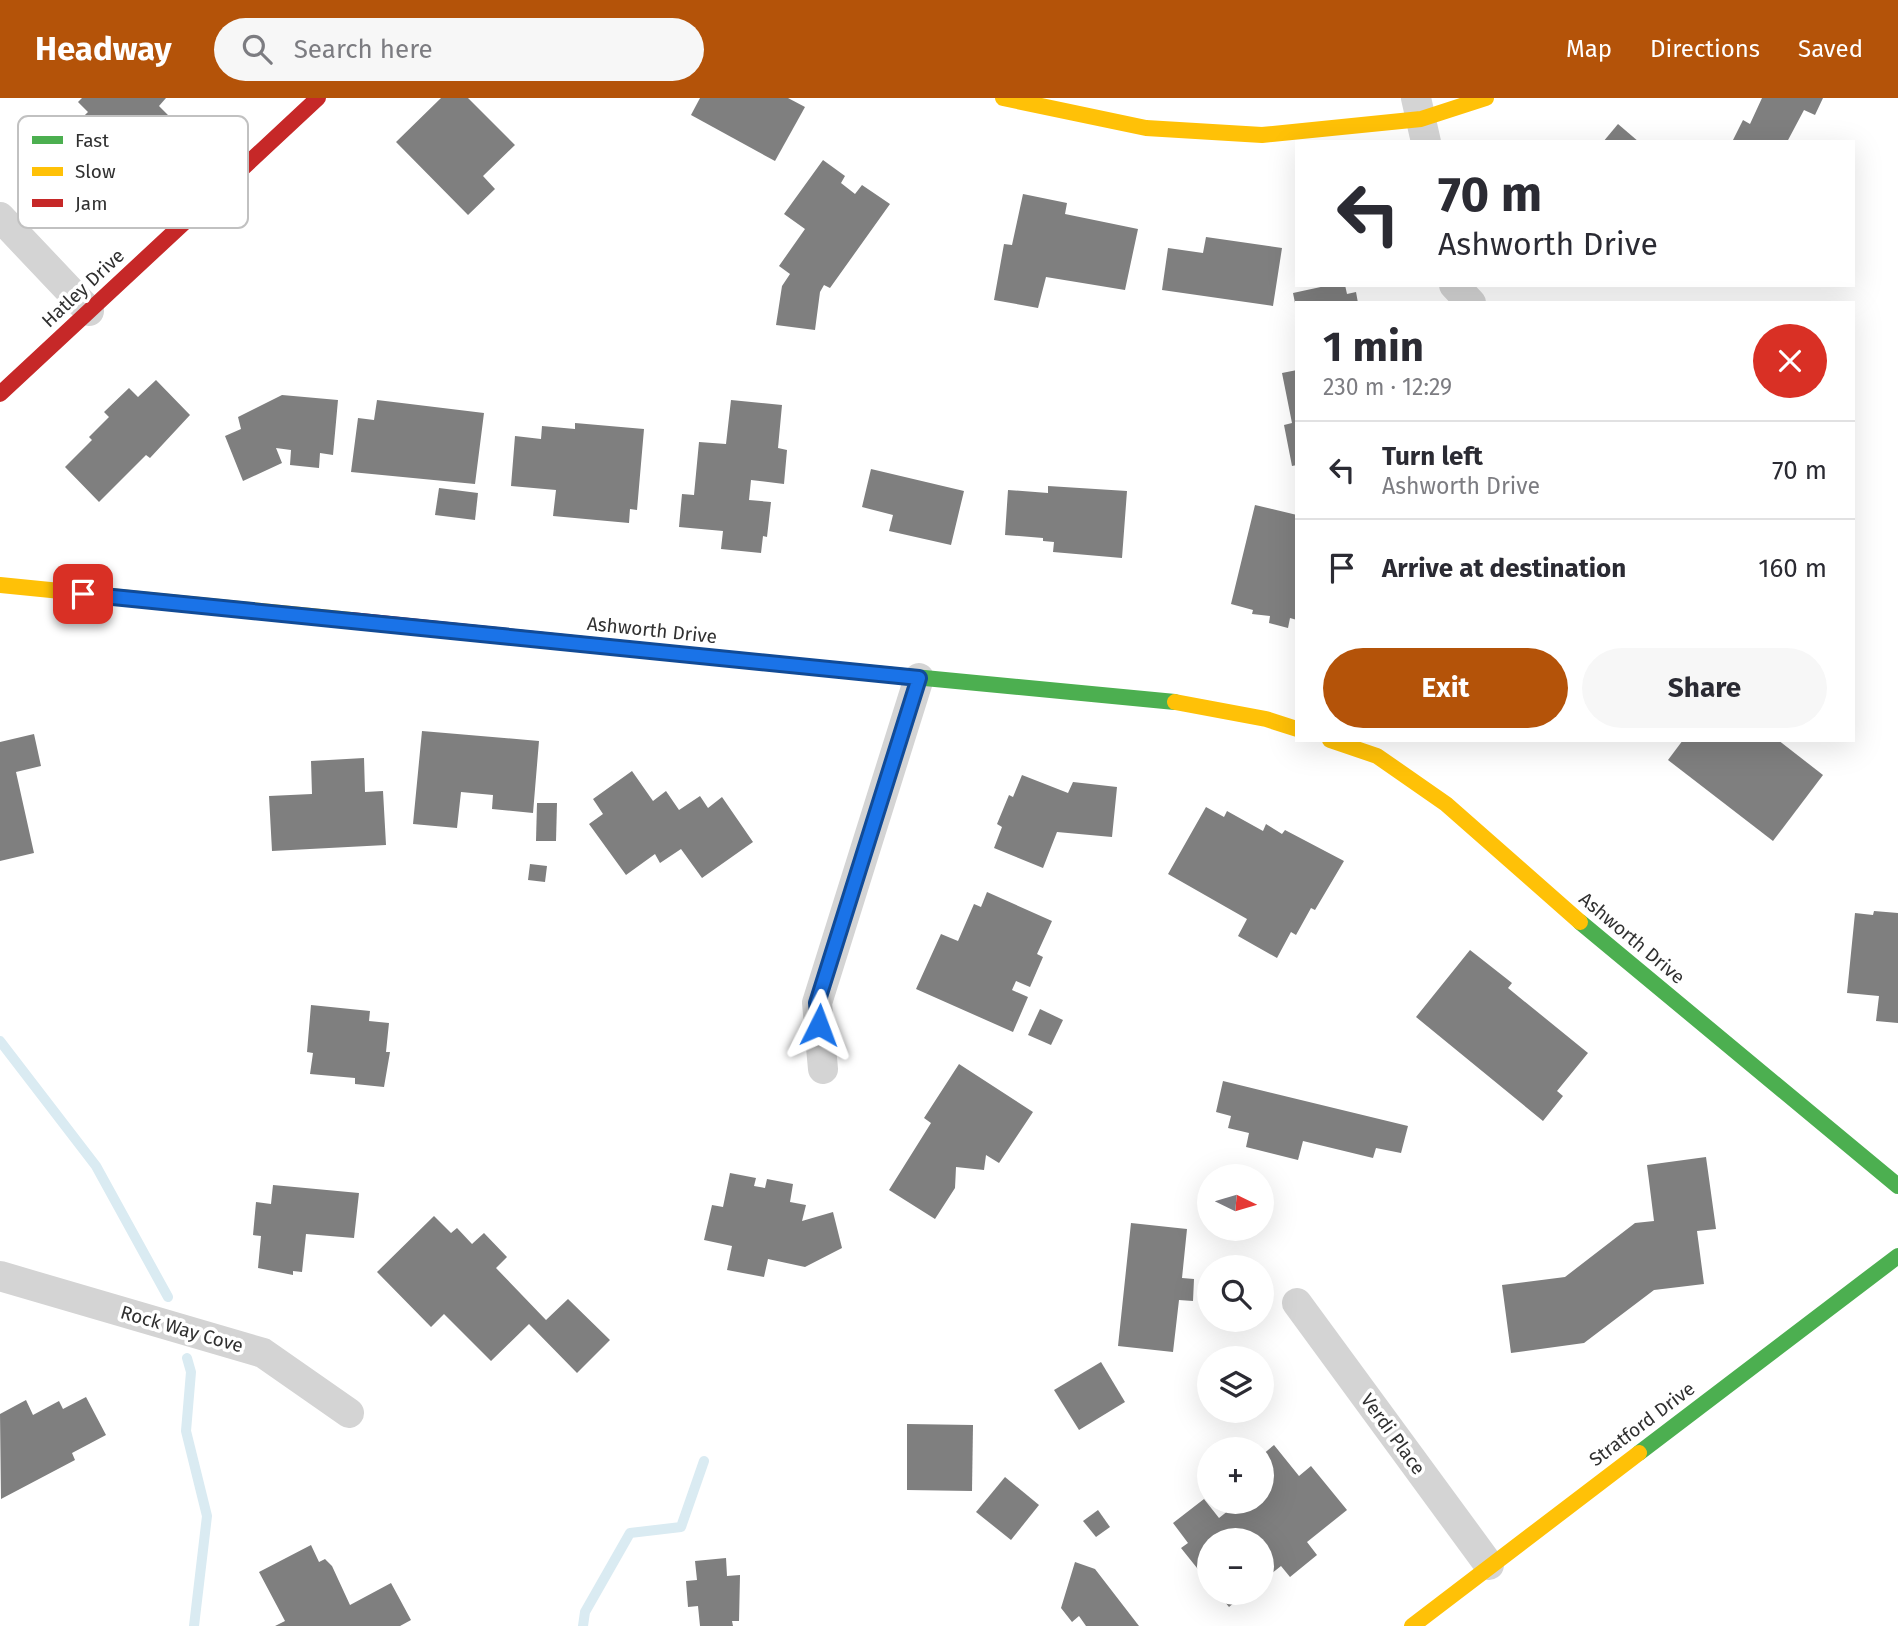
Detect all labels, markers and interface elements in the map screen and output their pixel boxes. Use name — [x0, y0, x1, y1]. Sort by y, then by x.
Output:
search box — [214, 18, 704, 81]
text: Headway — [35, 29, 172, 69]
icon: search — [238, 30, 276, 68]
text: Search here — [294, 34, 433, 65]
text: Map — [1566, 35, 1612, 63]
text: Directions — [1650, 35, 1760, 63]
text: Saved — [1798, 35, 1863, 63]
legend — [18, 116, 248, 228]
text: Fast — [75, 129, 109, 152]
text: Slow — [75, 160, 116, 183]
text: 70 m — [1438, 165, 1542, 224]
icon: left — [1323, 168, 1414, 259]
text: Jam — [75, 192, 107, 215]
text: Ashworth Drive — [1438, 225, 1658, 263]
street label: Hatley Drive — [37, 244, 129, 332]
text: 1 min — [1323, 322, 1424, 372]
button: close — [1753, 324, 1827, 398]
text: 230 m · 12:29 — [1323, 373, 1452, 401]
text: Turn left — [1382, 441, 1483, 472]
icon: left — [1323, 451, 1361, 489]
text: 70 m — [1772, 455, 1827, 486]
text: Ashworth Drive — [1382, 472, 1540, 500]
icon: arrive — [1323, 549, 1361, 587]
text: Arrive at destination — [1382, 553, 1626, 584]
text: 160 m — [1758, 553, 1827, 584]
pin — [53, 564, 113, 624]
icon: arrive — [64, 575, 102, 613]
street label: Ashworth Drive — [586, 612, 718, 648]
button: Exit — [1323, 648, 1568, 728]
button: Share — [1582, 648, 1827, 728]
street label: Ashworth Drive — [1575, 887, 1689, 989]
position arrow — [782, 988, 856, 1062]
north arrow — [1197, 1164, 1274, 1241]
map controls — [1197, 1164, 1274, 1605]
button: search — [1197, 1255, 1274, 1332]
street label: Rock Way Cove — [118, 1300, 246, 1358]
button: layers — [1197, 1346, 1274, 1423]
street label: Stratford Drive — [1585, 1377, 1699, 1471]
street label: Verdi Place — [1356, 1389, 1430, 1479]
button: + — [1197, 1437, 1274, 1514]
button: − — [1197, 1528, 1274, 1605]

